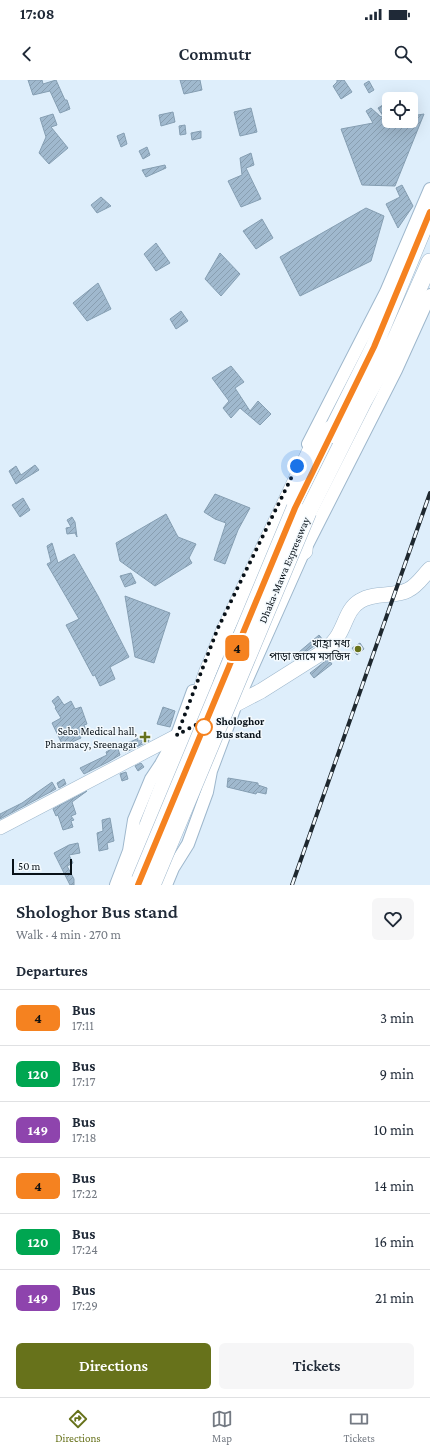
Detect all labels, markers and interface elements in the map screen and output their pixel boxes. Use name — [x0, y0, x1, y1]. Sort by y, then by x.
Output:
text: 17:08 — [20, 6, 55, 22]
icon: back — [16, 43, 38, 65]
icon: search — [392, 43, 414, 65]
text: Commutr — [178, 44, 252, 64]
map controls — [382, 92, 418, 128]
button: locate — [382, 92, 418, 128]
your location — [287, 456, 307, 476]
street label: Dhaka-Mawa Expressway — [256, 514, 313, 625]
line badge: 4 — [224, 635, 250, 661]
place label: খাহ্রা মধ্য পাড়া জামে মসজিদ — [269, 637, 351, 662]
text: 4 — [233, 640, 241, 656]
marker: খাহ্রা মধ্য পাড়া জামে মসজিদ — [353, 644, 363, 654]
place label: Shologhor Bus stand — [216, 715, 265, 740]
marker: Shologhor Bus stand — [195, 718, 213, 736]
place label: Seba Medical hall, Pharmacy, Sreenagar — [45, 725, 137, 751]
marker: Seba Medical hall, Pharmacy, Sreenagar — [140, 732, 150, 742]
scale bar — [12, 857, 72, 876]
text: 50 m — [18, 860, 40, 872]
button: heart — [372, 898, 414, 940]
text: Shologhor Bus stand — [16, 901, 178, 922]
text: Walk · 4 min · 270 m — [16, 927, 121, 942]
text: Departures — [16, 963, 88, 979]
text: Bus — [72, 1002, 95, 1018]
text: 4 — [34, 1010, 42, 1026]
text: 3 min — [380, 1010, 414, 1026]
text: 17:11 — [72, 1018, 94, 1033]
text: Bus — [72, 1058, 95, 1074]
text: 120 — [28, 1066, 48, 1082]
text: 9 min — [380, 1066, 414, 1082]
text: 17:17 — [72, 1074, 95, 1089]
text: Bus — [72, 1114, 95, 1130]
text: 149 — [28, 1122, 48, 1138]
text: 10 min — [374, 1122, 414, 1138]
text: 17:18 — [72, 1130, 96, 1145]
text: Bus — [72, 1170, 95, 1186]
text: 4 — [34, 1178, 42, 1194]
text: 14 min — [375, 1178, 414, 1194]
text: 17:22 — [72, 1186, 97, 1201]
text: Bus — [72, 1226, 95, 1242]
text: 120 — [28, 1234, 48, 1250]
text: 16 min — [375, 1234, 414, 1250]
text: 17:24 — [72, 1242, 98, 1257]
text: Bus — [72, 1282, 95, 1298]
text: 149 — [28, 1290, 48, 1306]
text: 21 min — [375, 1290, 414, 1306]
text: 17:29 — [72, 1298, 98, 1313]
button: Directions — [16, 1343, 211, 1389]
button: Tickets — [219, 1343, 414, 1389]
tab: Directions — [55, 1408, 101, 1444]
tab: Map — [211, 1408, 233, 1444]
tab: Tickets — [344, 1408, 375, 1444]

